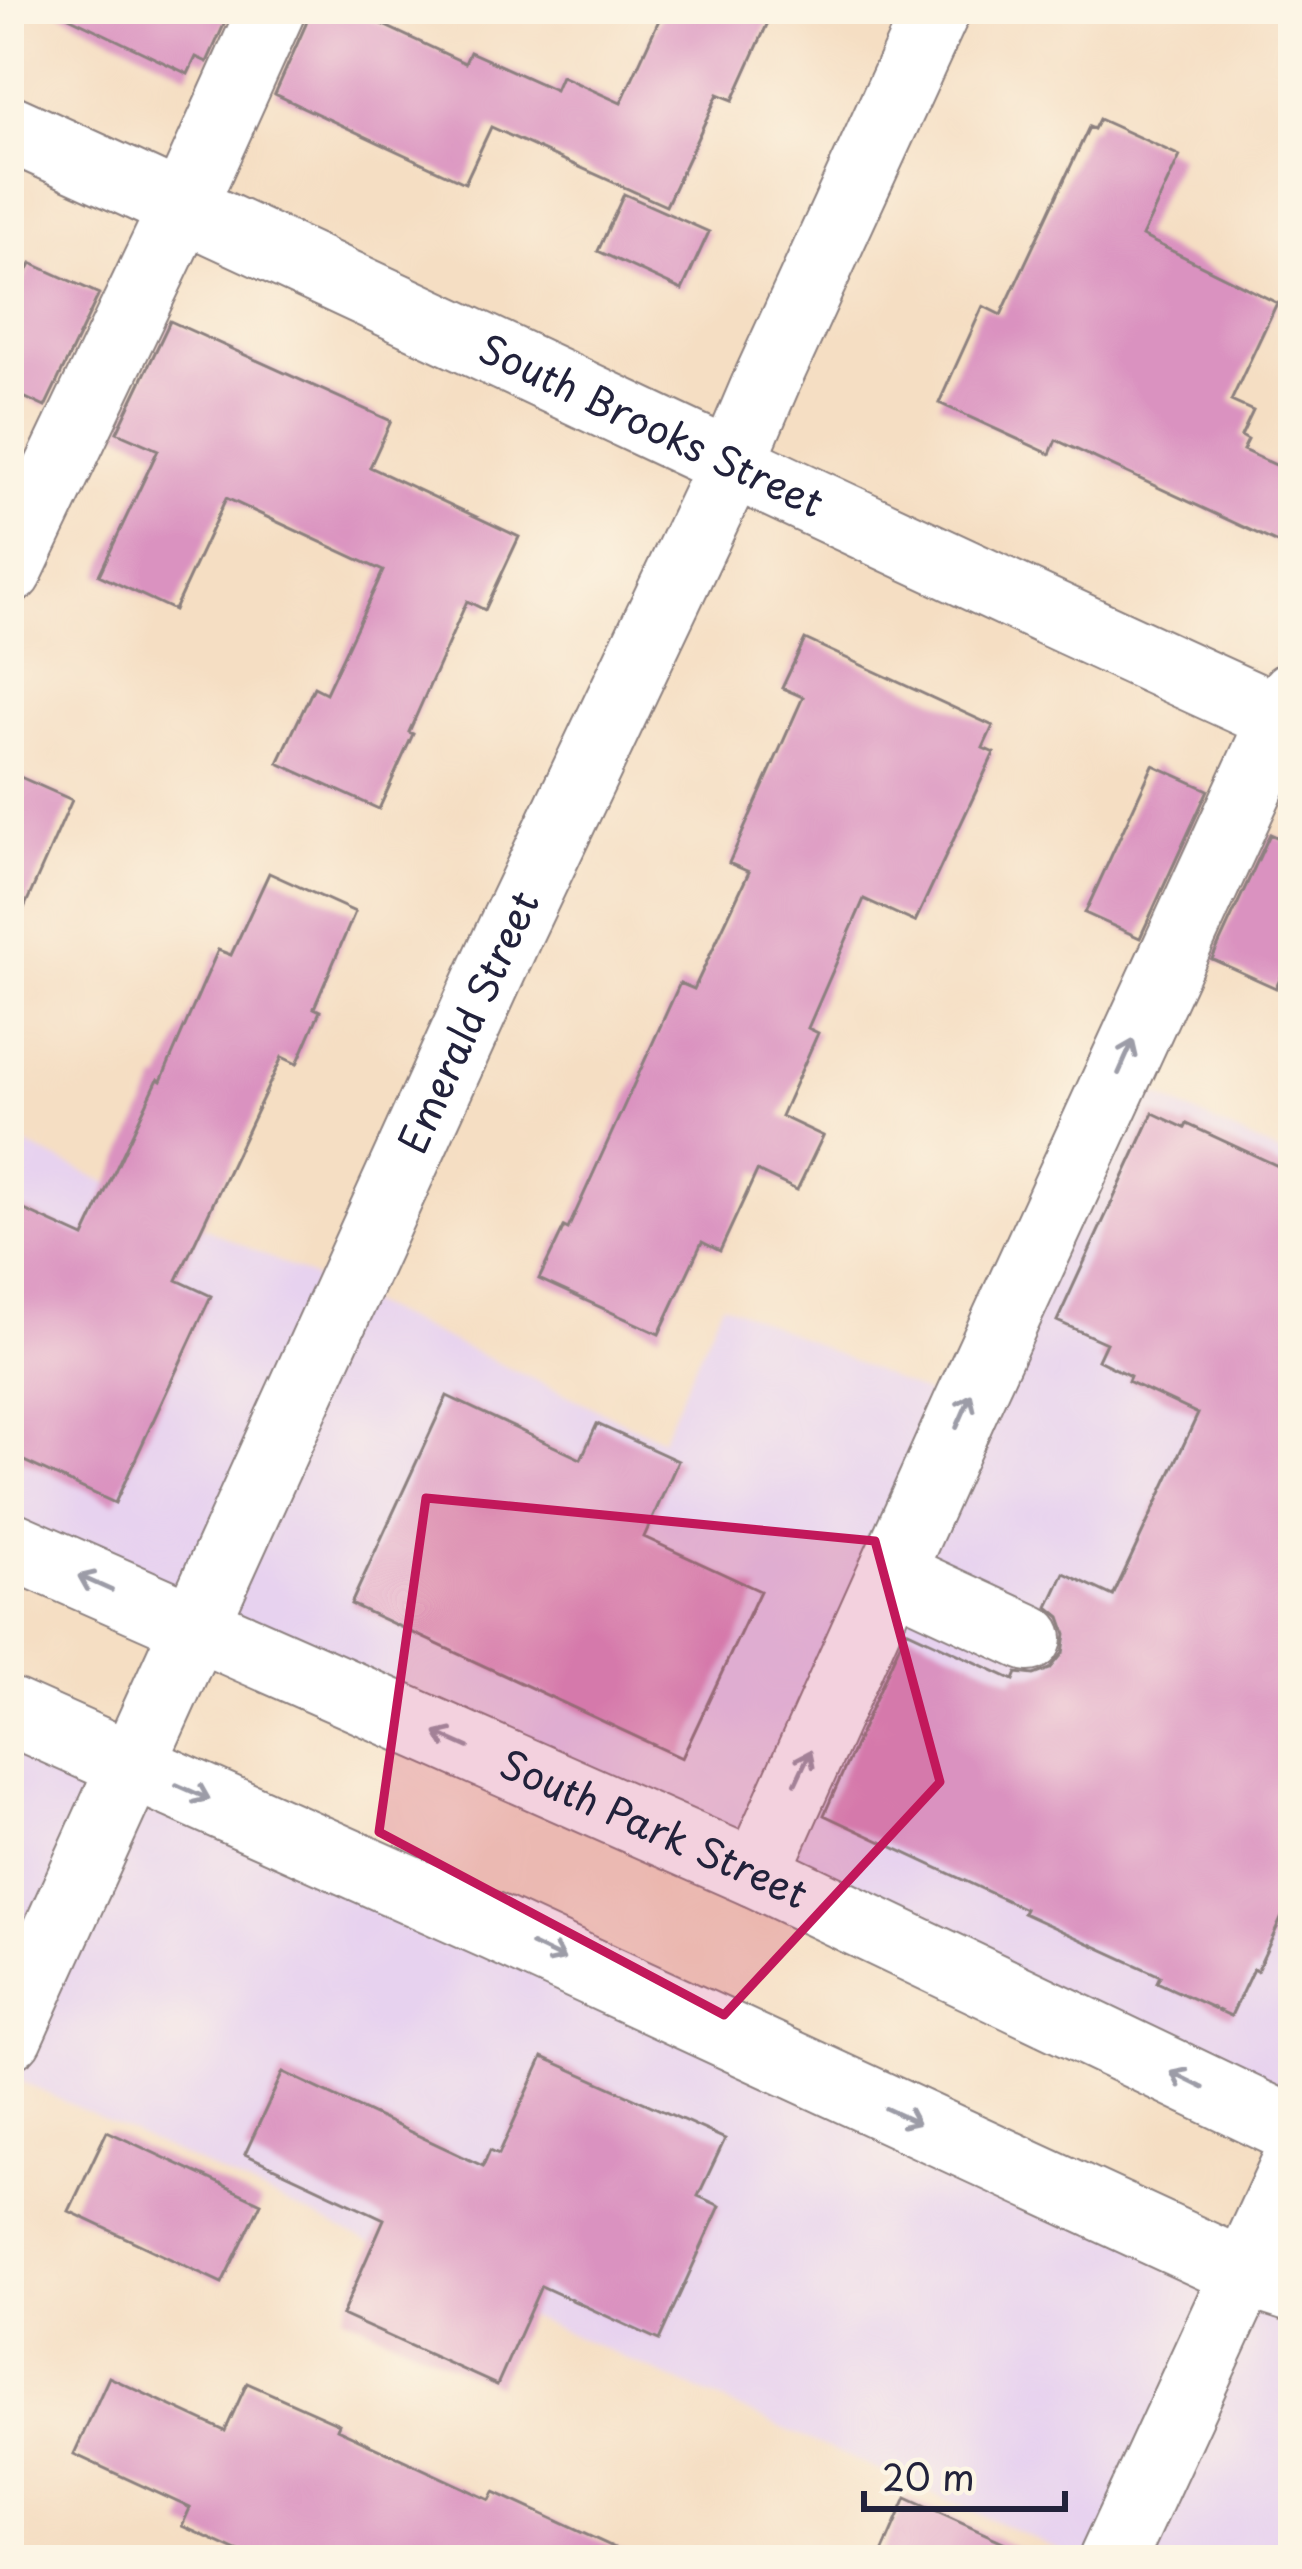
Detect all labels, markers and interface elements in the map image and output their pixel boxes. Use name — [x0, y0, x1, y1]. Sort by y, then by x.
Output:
street label: South Brooks Street — [470, 317, 834, 530]
street label: Emerald Street — [381, 880, 552, 1162]
one-way arrow — [1116, 1039, 1138, 1075]
one-way arrow — [954, 1394, 976, 1430]
one-way arrow — [78, 1570, 114, 1592]
one-way arrow — [435, 1728, 471, 1750]
street label: South Park Street — [492, 1733, 818, 1922]
one-way arrow — [794, 1750, 816, 1786]
one-way arrow — [174, 1783, 210, 1805]
one-way arrow — [529, 1943, 565, 1965]
one-way arrow — [1170, 2068, 1206, 2090]
one-way arrow — [883, 2106, 919, 2128]
scale bar — [864, 2437, 1065, 2511]
text: 20 m — [882, 2449, 975, 2503]

